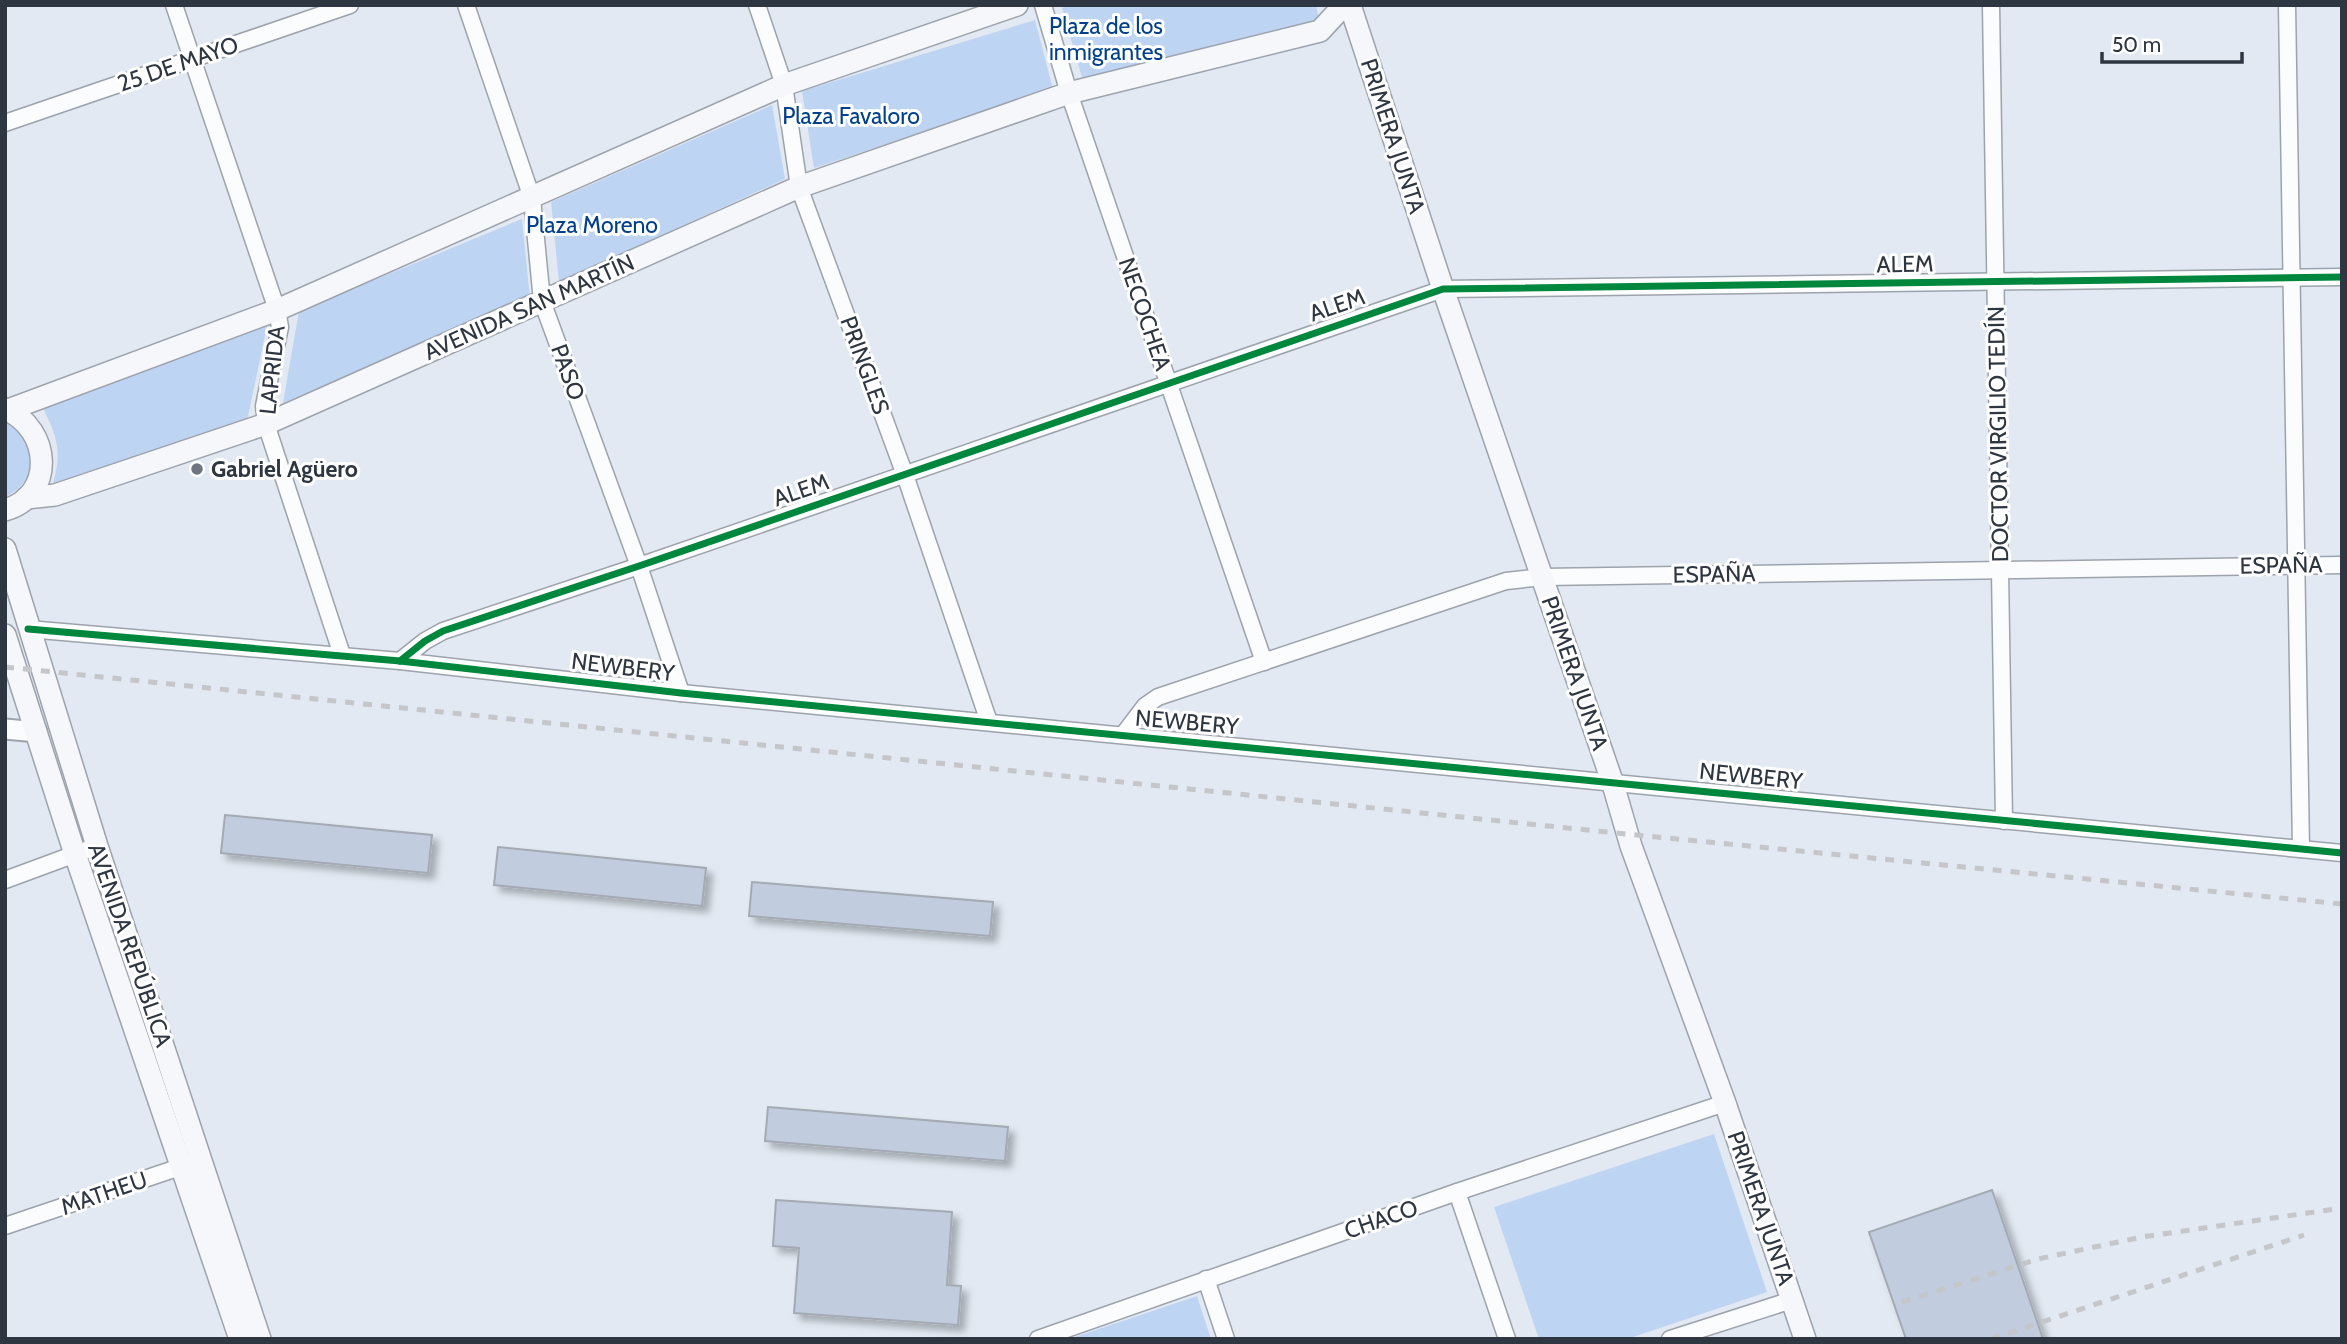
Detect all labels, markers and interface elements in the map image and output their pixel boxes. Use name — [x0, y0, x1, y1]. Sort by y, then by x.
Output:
park label: Plaza de los inmigrantes — [1049, 12, 1163, 66]
scale bar — [2102, 21, 2242, 65]
street label: 25 DE MAYO — [114, 30, 242, 98]
text: 50 m — [2112, 32, 2161, 57]
street label: PRIMERA JUNTA — [1355, 55, 1431, 217]
park label: Plaza Favaloro — [782, 102, 920, 130]
park label: Plaza Moreno — [526, 211, 658, 239]
street label: AVENIDA SAN MARTÍN — [419, 247, 639, 366]
street label: ALEM — [1876, 250, 1934, 278]
street label: NECOCHEA — [1113, 254, 1177, 374]
street label: ALEM — [1305, 282, 1369, 328]
street label: DOCTOR VIRGILIO TEDÍN — [1981, 306, 2014, 562]
street label: PRINGLES — [834, 312, 896, 418]
street label: LAPRIDA — [253, 324, 291, 416]
street label: PASO — [545, 340, 591, 404]
place label: Gabriel Agüero — [211, 455, 358, 483]
marker: Gabriel Agüero — [189, 461, 205, 477]
street label: ALEM — [769, 467, 833, 513]
street label: ESPAÑA — [2239, 550, 2323, 580]
street label: ESPAÑA — [1672, 559, 1756, 589]
street label: PRIMERA JUNTA — [1536, 592, 1614, 754]
street label: NEWBERY — [570, 647, 677, 687]
street label: NEWBERY — [1134, 704, 1241, 741]
street label: NEWBERY — [1698, 757, 1805, 795]
street label: AVENIDA REPÚBLICA — [82, 839, 179, 1051]
street label: PRIMERA JUNTA — [1722, 1127, 1800, 1289]
street label: MATHEU — [57, 1165, 151, 1221]
street label: CHACO — [1341, 1193, 1421, 1245]

